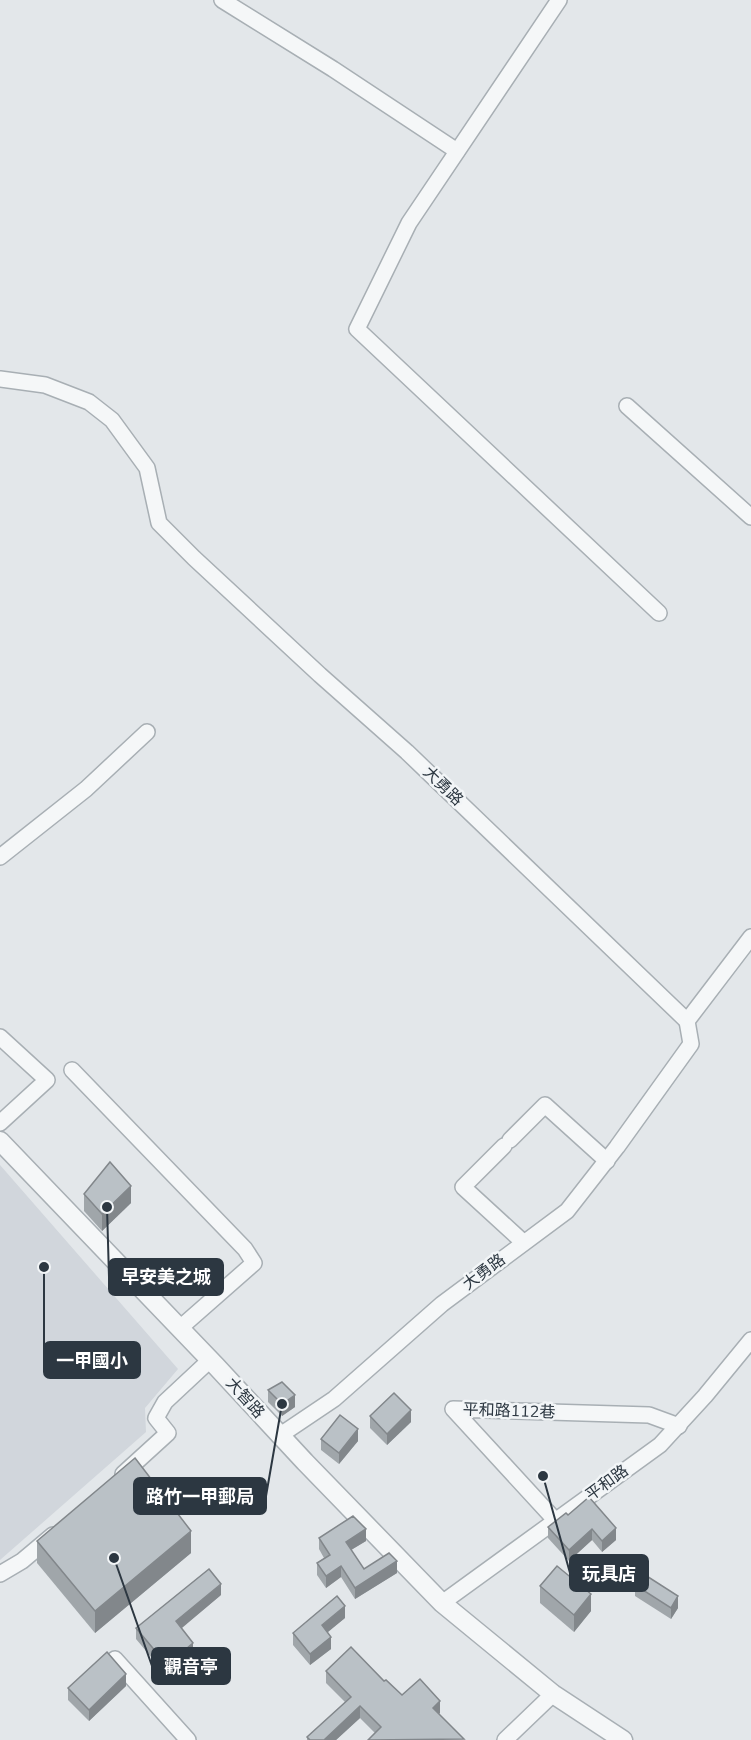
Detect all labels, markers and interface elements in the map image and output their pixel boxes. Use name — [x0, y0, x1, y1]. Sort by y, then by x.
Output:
street label: 大勇路 — [418, 761, 468, 811]
street label: 大勇路 — [458, 1249, 510, 1295]
callout: 早安美之城 — [109, 1259, 223, 1295]
text: 早安美之城 — [121, 1265, 211, 1289]
callout: 一甲國小 — [44, 1342, 140, 1378]
text: 一甲國小 — [56, 1349, 128, 1373]
street label: 大智路 — [221, 1373, 269, 1423]
street label: 平和路112巷 — [462, 1398, 556, 1424]
street label: 平和路 — [581, 1460, 633, 1506]
callout: 路竹一甲郵局 — [134, 1478, 266, 1514]
text: 路竹一甲郵局 — [146, 1485, 254, 1509]
callout: 玩具店 — [570, 1555, 648, 1591]
text: 玩具店 — [582, 1562, 636, 1586]
callout: 觀音亭 — [152, 1648, 230, 1684]
text: 觀音亭 — [164, 1655, 218, 1679]

